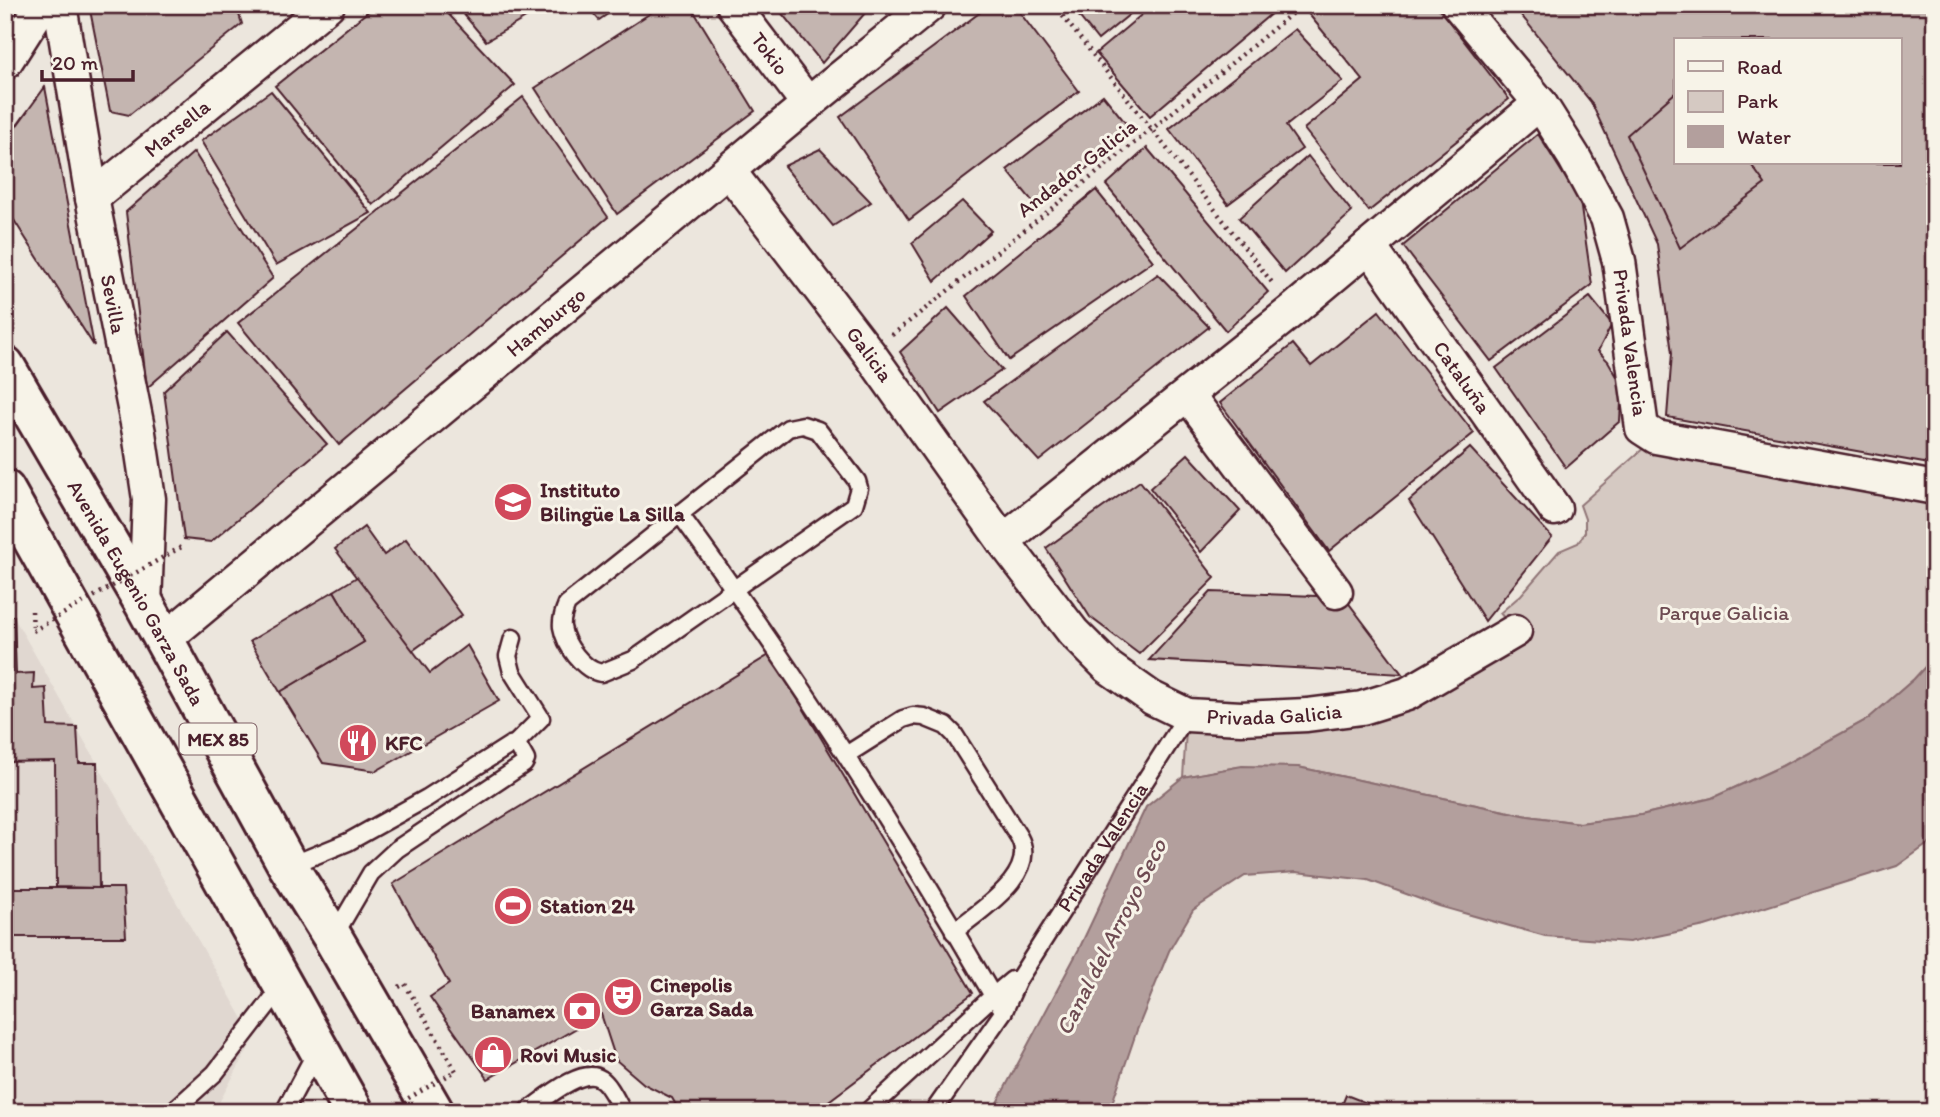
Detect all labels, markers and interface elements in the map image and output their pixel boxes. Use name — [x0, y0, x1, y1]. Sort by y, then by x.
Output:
street label: Tokio — [746, 27, 795, 80]
scale bar — [42, 38, 133, 82]
legend — [1674, 38, 1902, 164]
text: 20 m — [52, 50, 99, 75]
text: Road — [1737, 54, 1783, 79]
text: Park — [1737, 88, 1779, 113]
street label: Marsella — [139, 94, 215, 162]
street label: Andador Galicia — [1012, 113, 1142, 222]
text: Water — [1737, 124, 1791, 149]
street label: Privada Valencia — [1608, 267, 1653, 418]
street label: Sevilla — [96, 272, 132, 336]
street label: Hamburgo — [501, 282, 590, 362]
street label: Galicia — [841, 321, 899, 387]
street label: Cataluña — [1428, 336, 1497, 418]
street label: Avenida Eugenio Garza Sada — [63, 475, 211, 710]
place label: Instituto Bilingüe La Silla — [540, 477, 686, 527]
school or university icon: Instituto Bilingüe La Silla — [492, 481, 534, 523]
park label: Parque Galicia — [1659, 600, 1789, 625]
street label: Privada Galicia — [1206, 698, 1343, 730]
restaurant icon: KFC — [337, 722, 379, 764]
road number: MEX 85 — [180, 724, 256, 754]
place label: KFC — [385, 730, 423, 755]
street label: Privada Valencia — [1052, 777, 1153, 916]
water label: Canal del Arroyo Seco — [1049, 833, 1173, 1040]
sports icon: Station 24 — [492, 885, 534, 927]
place label: Station 24 — [540, 893, 635, 918]
place label: Cinepolis Garza Sada — [650, 972, 755, 1021]
theatre icon: Cinepolis Garza Sada — [602, 976, 644, 1018]
bank icon: Banamex — [561, 990, 603, 1032]
place label: Banamex — [471, 998, 556, 1023]
shop icon: Rovi Music — [472, 1034, 514, 1076]
place label: Rovi Music — [520, 1042, 616, 1067]

